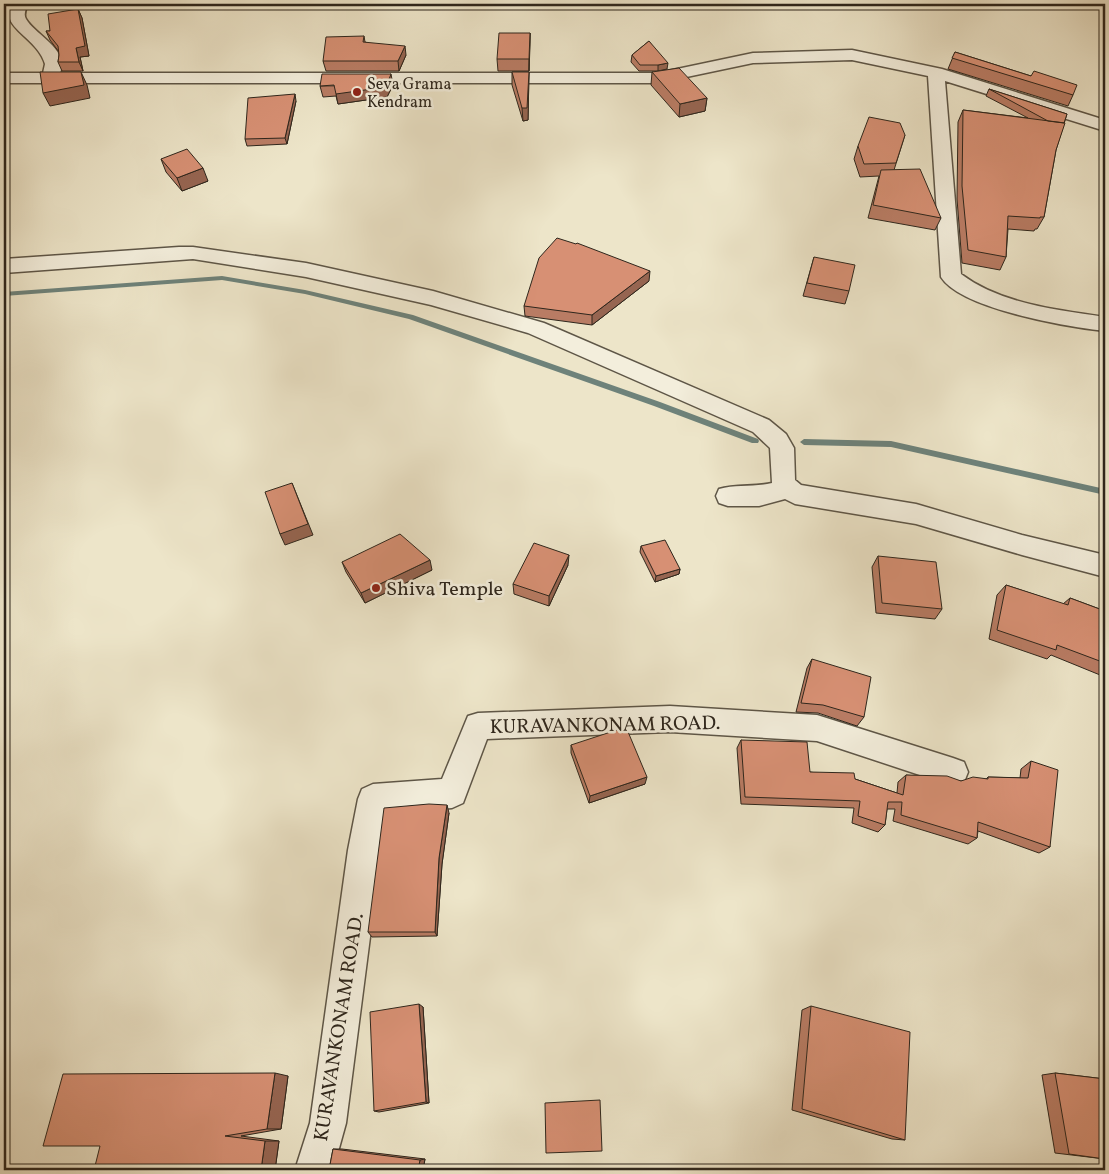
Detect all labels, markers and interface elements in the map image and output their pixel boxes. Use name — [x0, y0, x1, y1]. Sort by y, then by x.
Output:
place label: Seva Grama Kendram — [367, 74, 451, 114]
marker: Seva Grama Kendram — [351, 86, 363, 98]
place label: Shiva Temple — [386, 576, 503, 604]
marker: Shiva Temple — [370, 582, 382, 594]
street label: KURAVANKONAM ROAD. — [489, 710, 721, 742]
street label: KURAVANKONAM ROAD. — [308, 911, 372, 1143]

